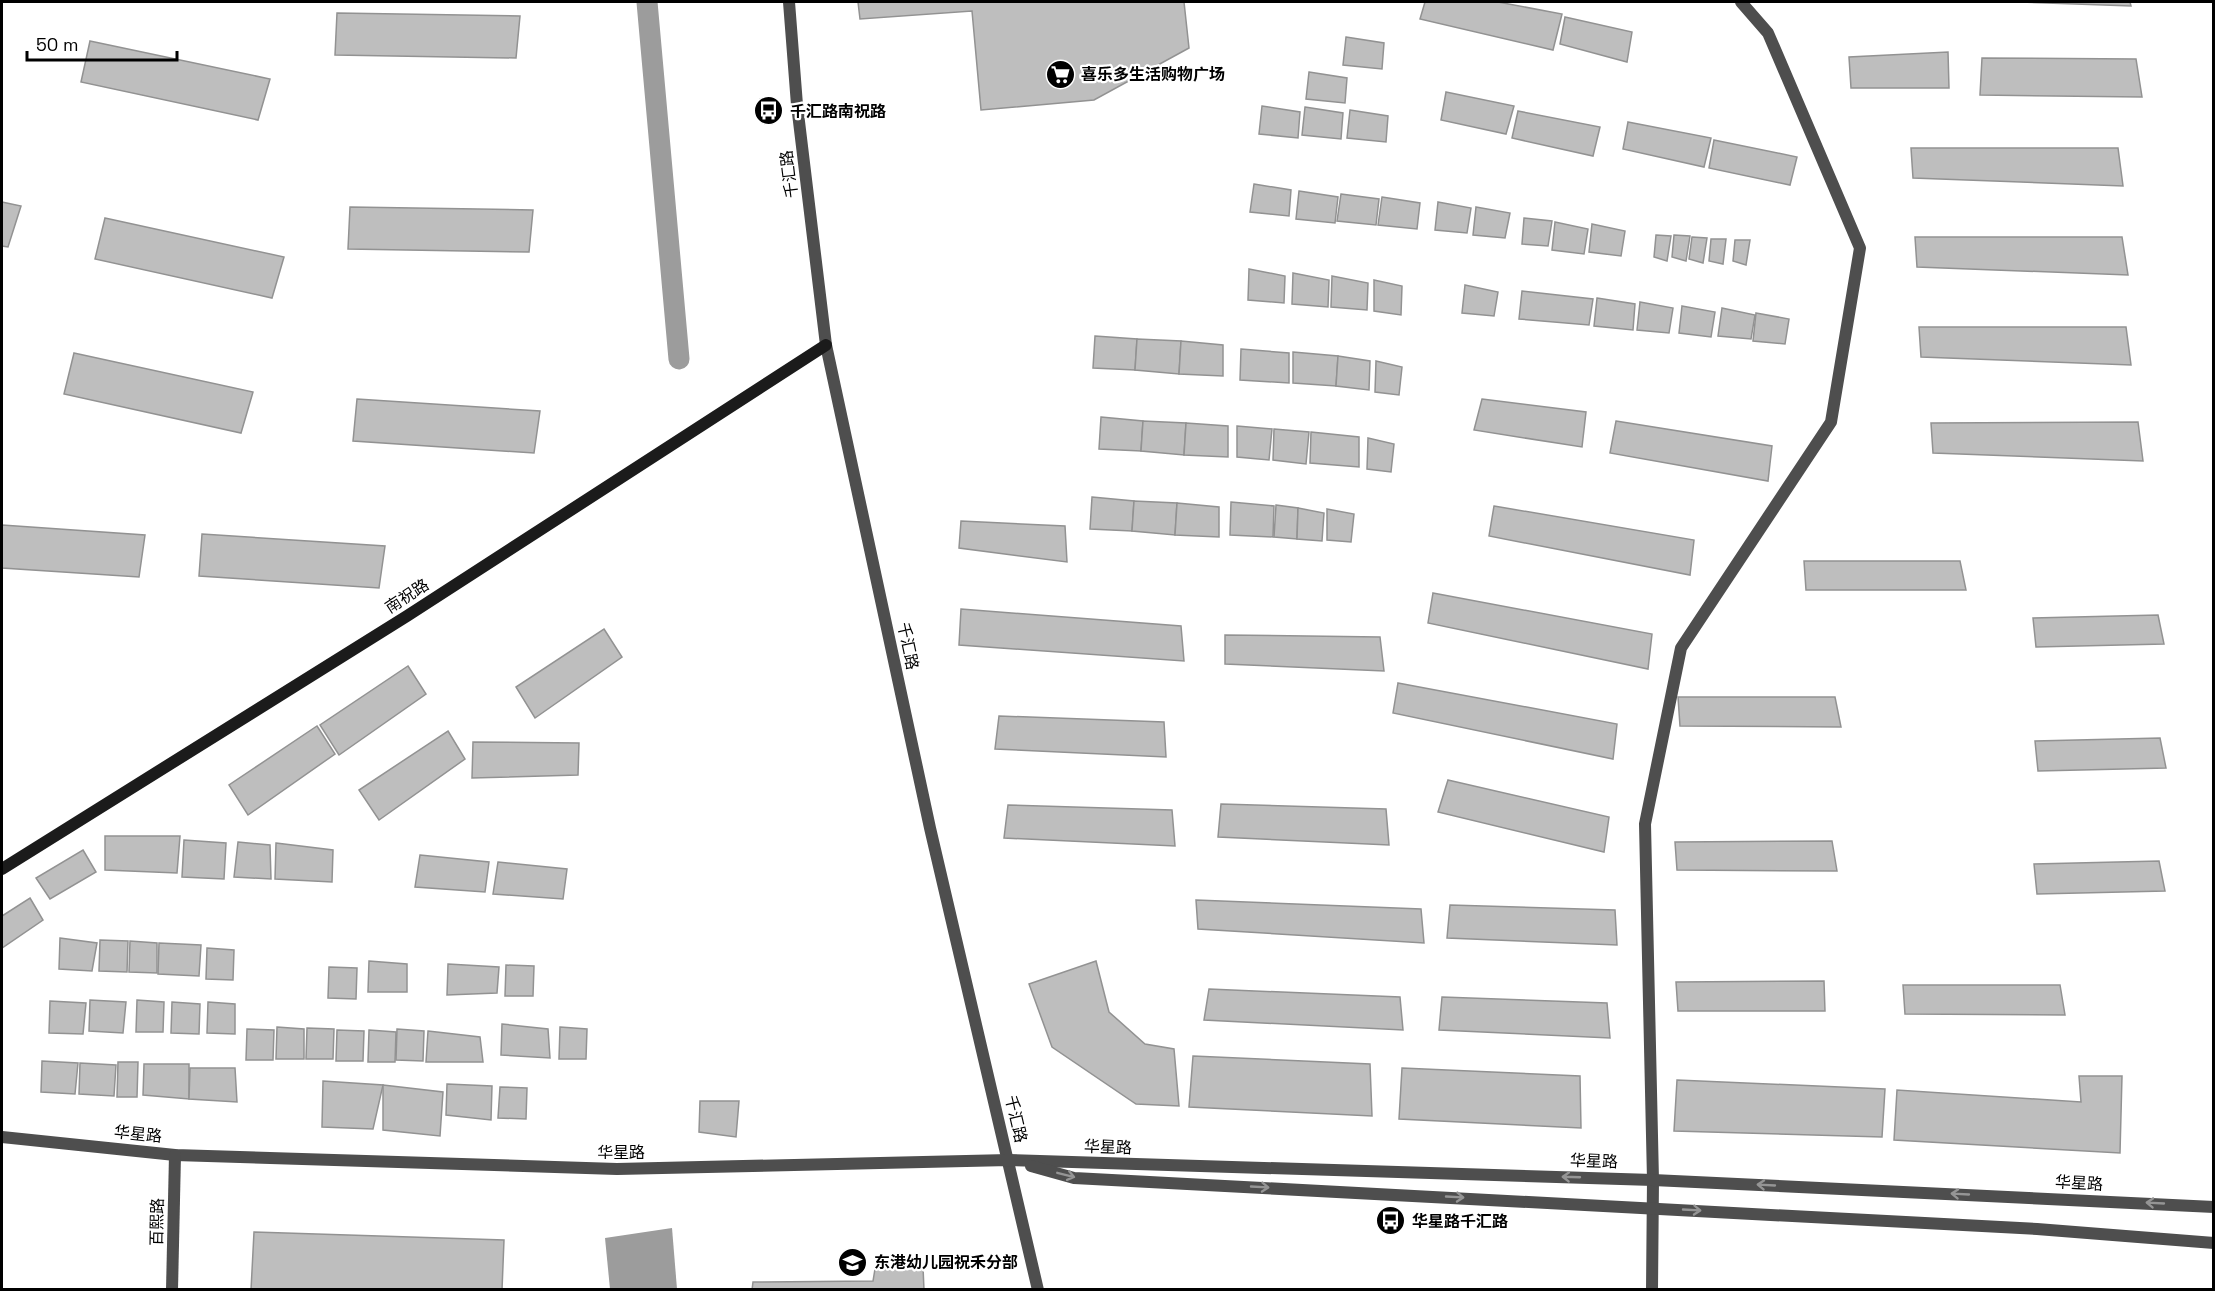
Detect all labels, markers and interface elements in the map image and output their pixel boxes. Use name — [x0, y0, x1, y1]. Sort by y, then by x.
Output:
scale bar — [27, 24, 177, 62]
text: 50 m — [36, 33, 78, 56]
supermarket icon: 喜乐多生活购物广场 — [1044, 58, 1076, 90]
place label: 喜乐多生活购物广场 — [1081, 64, 1225, 85]
bus stop icon: 千汇路南祝路 — [753, 95, 785, 127]
place label: 千汇路南祝路 — [790, 101, 886, 122]
street label: 千汇路 — [776, 149, 802, 199]
street label: 南祝路 — [381, 574, 433, 618]
street label: 千汇路 — [893, 620, 923, 672]
street label: 千汇路 — [1000, 1093, 1032, 1145]
street label: 华星路 — [113, 1121, 163, 1147]
street label: 华星路 — [1084, 1136, 1132, 1158]
street label: 华星路 — [597, 1142, 645, 1163]
street label: 华星路 — [1570, 1150, 1618, 1172]
one-way arrow — [1056, 1170, 1075, 1182]
street label: 华星路 — [2054, 1171, 2104, 1195]
one-way arrow — [1561, 1172, 1581, 1183]
one-way arrow — [1756, 1180, 1776, 1191]
one-way arrow — [1250, 1182, 1270, 1193]
one-way arrow — [1951, 1189, 1971, 1200]
one-way arrow — [1444, 1192, 1464, 1203]
one-way arrow — [2146, 1197, 2166, 1208]
street label: 百熙路 — [146, 1198, 168, 1246]
bus stop icon: 华星路千汇路 — [1375, 1205, 1407, 1237]
one-way arrow — [1681, 1205, 1701, 1216]
place label: 华星路千汇路 — [1412, 1211, 1508, 1232]
school or university icon: 东港幼儿园祝禾分部 — [837, 1246, 869, 1278]
place label: 东港幼儿园祝禾分部 — [874, 1252, 1018, 1273]

